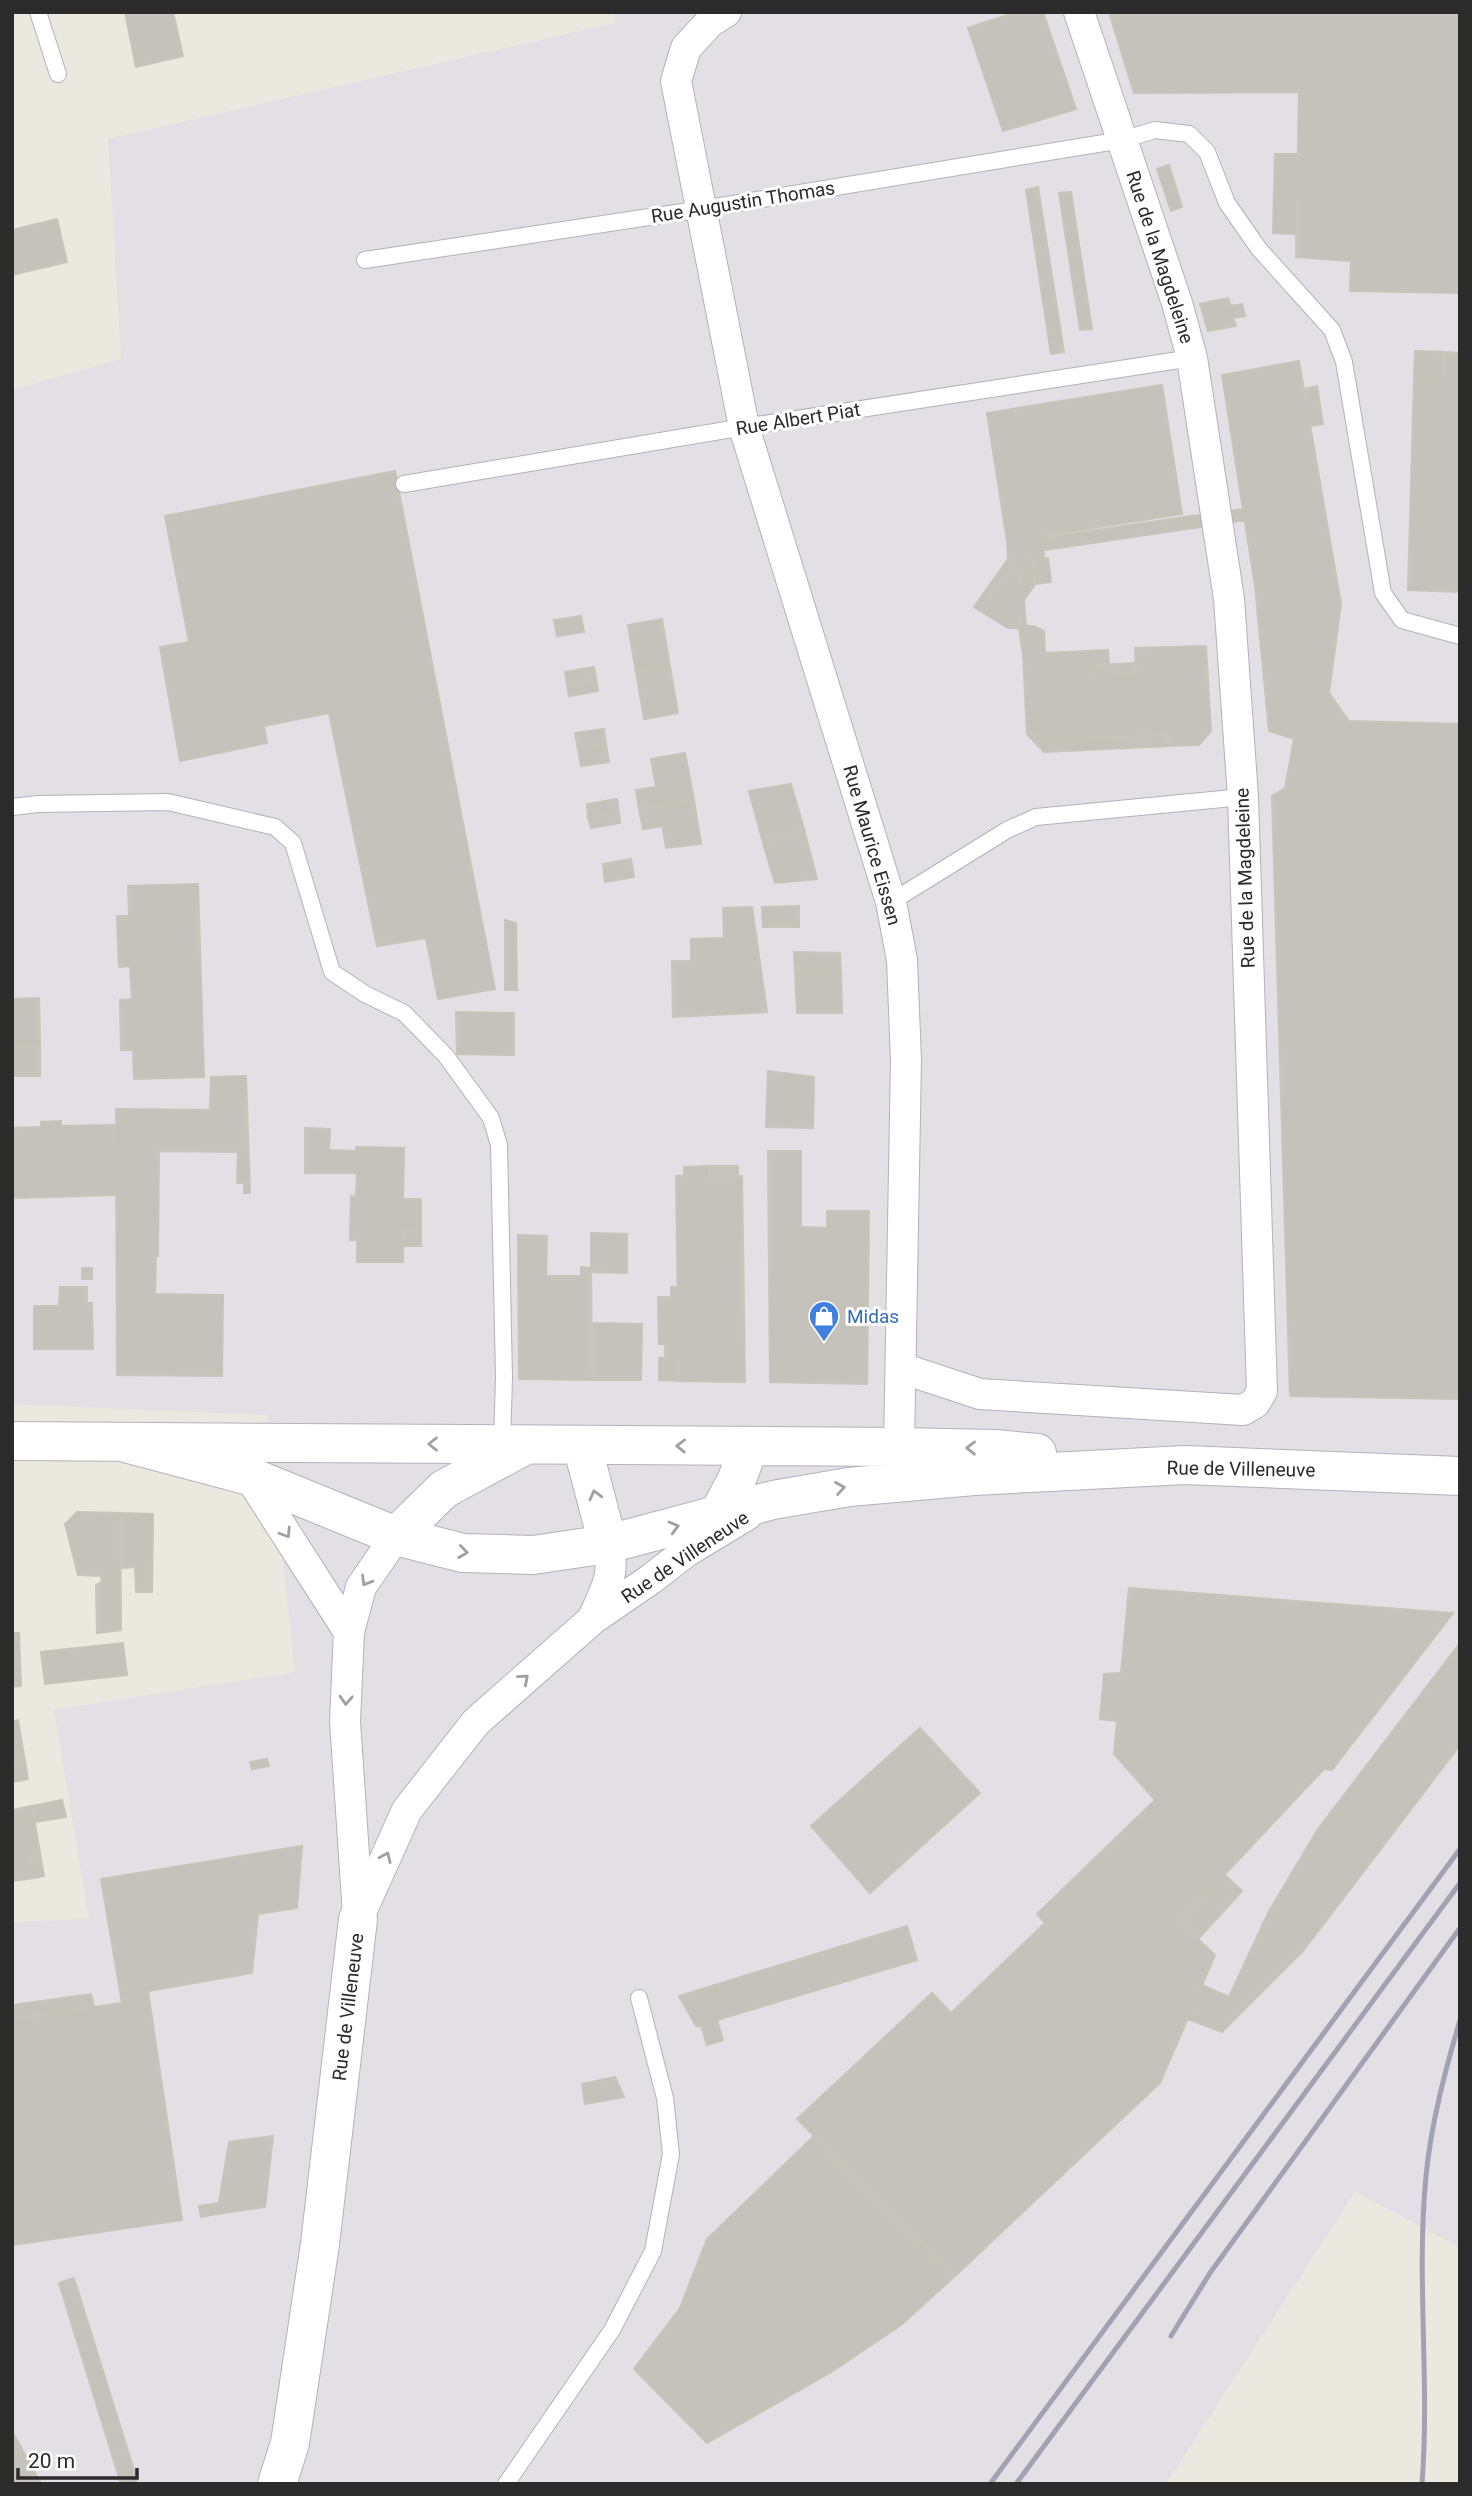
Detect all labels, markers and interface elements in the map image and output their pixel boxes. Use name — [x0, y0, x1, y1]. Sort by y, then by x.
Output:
street label: Rue de la Magdeleine — [1121, 168, 1199, 346]
street label: Rue Augustin Thomas — [649, 176, 837, 228]
street label: Rue Albert Piat — [734, 398, 862, 440]
street label: Rue Maurice Eissen — [838, 762, 906, 928]
street label: Rue de la Magdeleine — [1230, 787, 1260, 969]
shop icon: Midas — [807, 1299, 841, 1343]
place label: Midas — [847, 1305, 899, 1328]
one-way arrow — [428, 1436, 438, 1452]
one-way arrow — [675, 1438, 685, 1454]
one-way arrow — [965, 1441, 976, 1456]
street label: Rue de Villeneuve — [1166, 1456, 1316, 1482]
one-way arrow — [834, 1481, 846, 1496]
one-way arrow — [589, 1489, 603, 1501]
street label: Rue de Villeneuve — [617, 1506, 753, 1608]
one-way arrow — [668, 1520, 680, 1535]
one-way arrow — [277, 1525, 290, 1538]
one-way arrow — [457, 1544, 469, 1559]
one-way arrow — [361, 1573, 374, 1586]
one-way arrow — [516, 1675, 529, 1687]
one-way arrow — [339, 1695, 354, 1706]
one-way arrow — [378, 1851, 392, 1864]
street label: Rue de Villeneuve — [328, 1932, 368, 2082]
scale bar — [18, 2436, 136, 2480]
text: 20 m — [28, 2449, 75, 2473]

